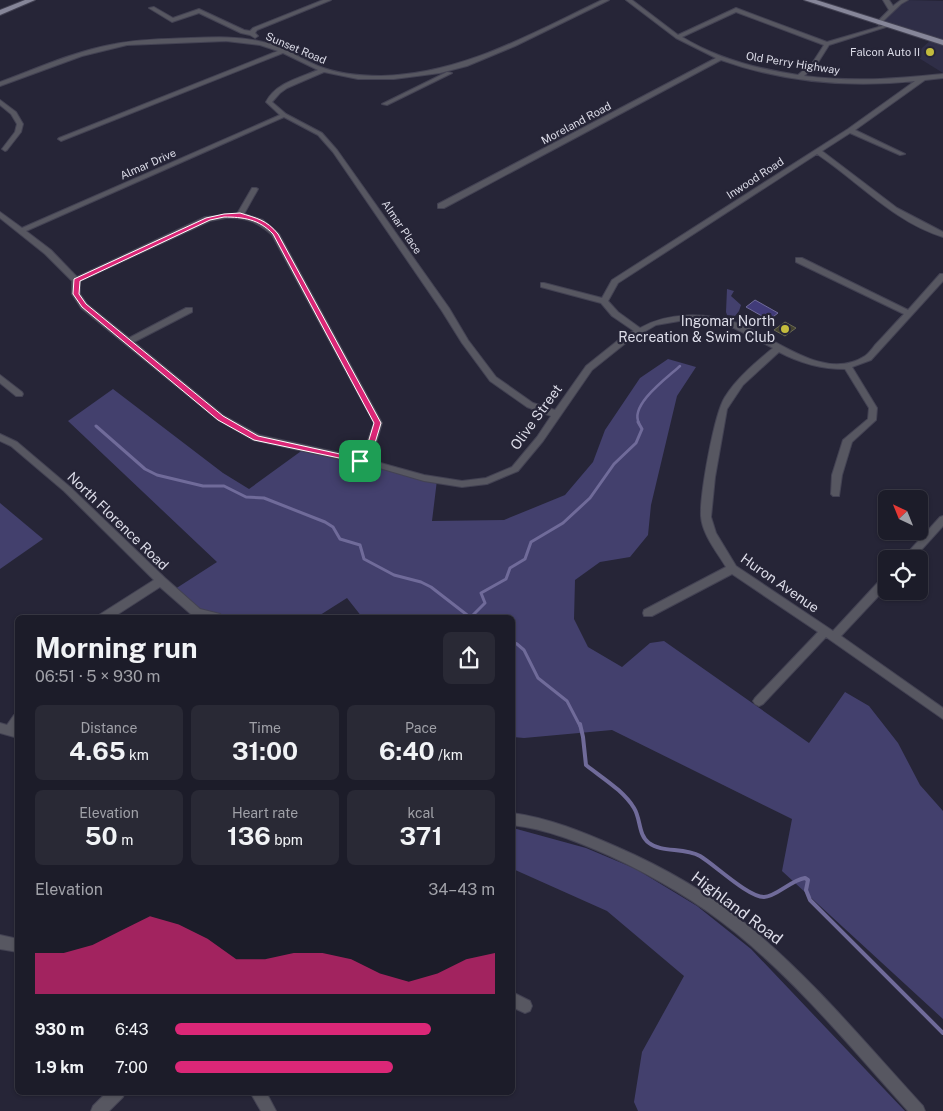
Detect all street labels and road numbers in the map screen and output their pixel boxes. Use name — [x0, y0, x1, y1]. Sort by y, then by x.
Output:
street label: Sunset Road — [264, 30, 328, 66]
street label: Old Perry Highway — [745, 50, 841, 76]
street label: Moreland Road — [539, 100, 613, 146]
street label: Almar Drive — [118, 146, 178, 182]
street label: Inwood Road — [724, 155, 786, 201]
street label: Almar Place — [380, 198, 424, 256]
street label: Olive Street — [507, 381, 565, 453]
street label: North Florence Road — [64, 469, 172, 573]
street label: Huron Avenue — [738, 550, 822, 616]
street label: Highland Road — [688, 867, 786, 949]

